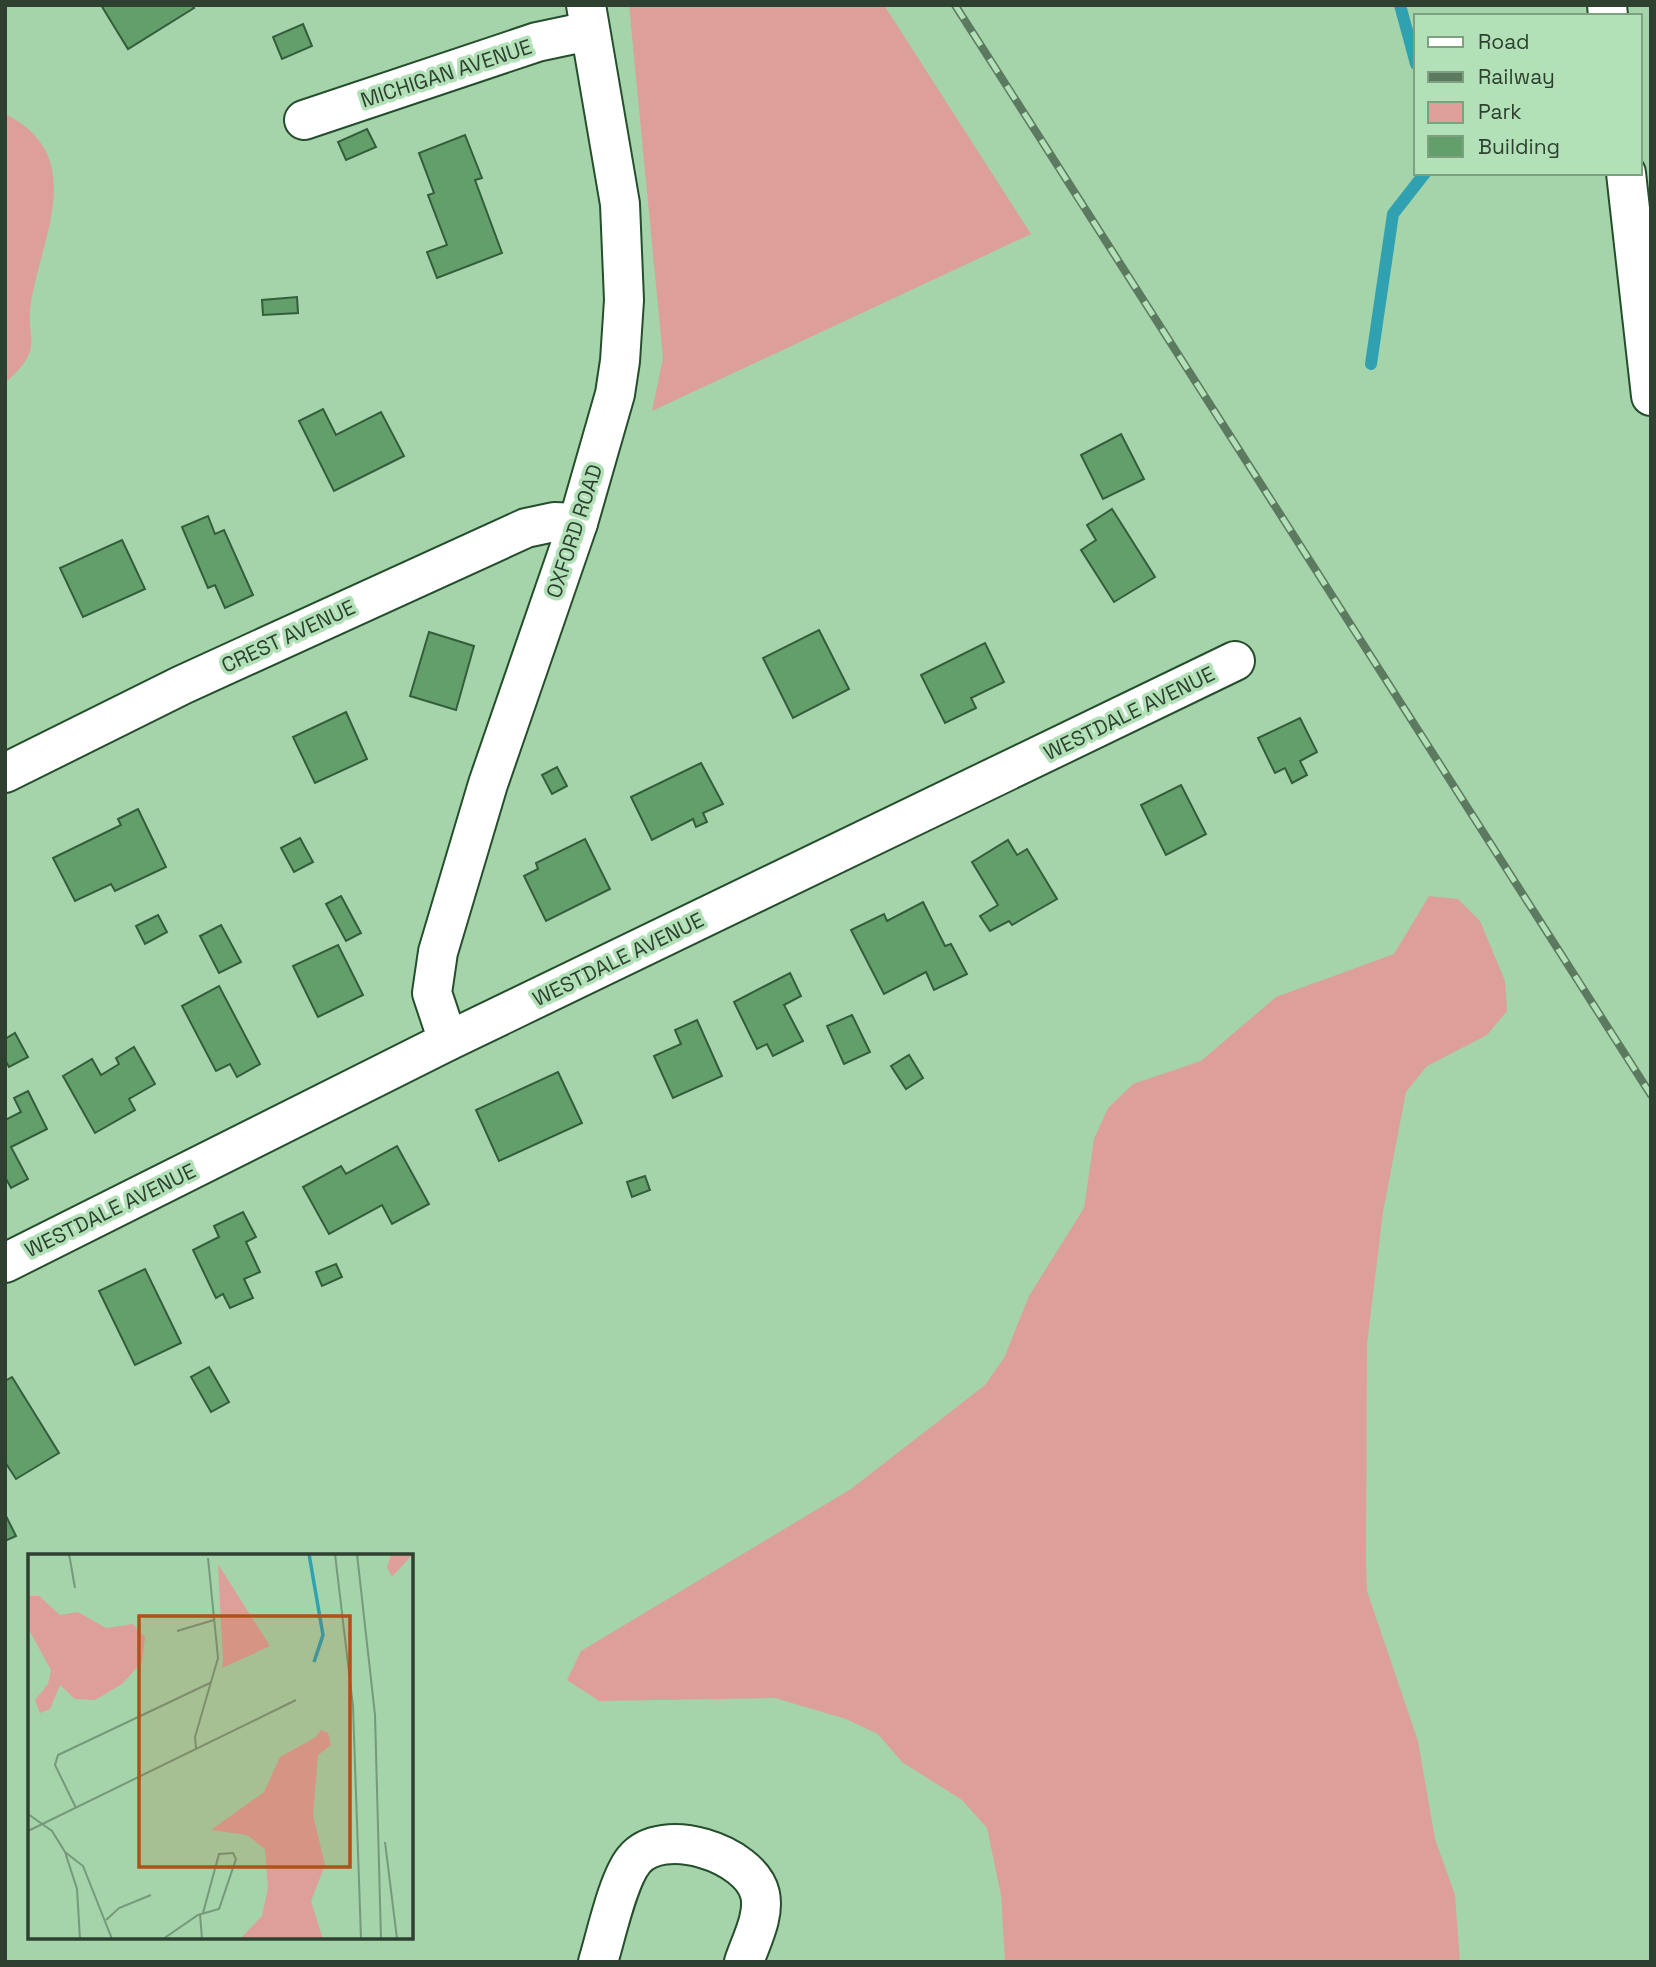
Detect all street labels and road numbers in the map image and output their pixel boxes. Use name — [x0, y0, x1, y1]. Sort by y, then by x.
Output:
street label: MICHIGAN AVENUE — [357, 33, 535, 113]
street label: OXFORD ROAD — [540, 461, 608, 601]
street label: CREST AVENUE — [217, 593, 359, 679]
street label: WESTDALE AVENUE — [1039, 660, 1219, 766]
street label: WESTDALE AVENUE — [528, 906, 708, 1012]
street label: WESTDALE AVENUE — [20, 1157, 200, 1263]

